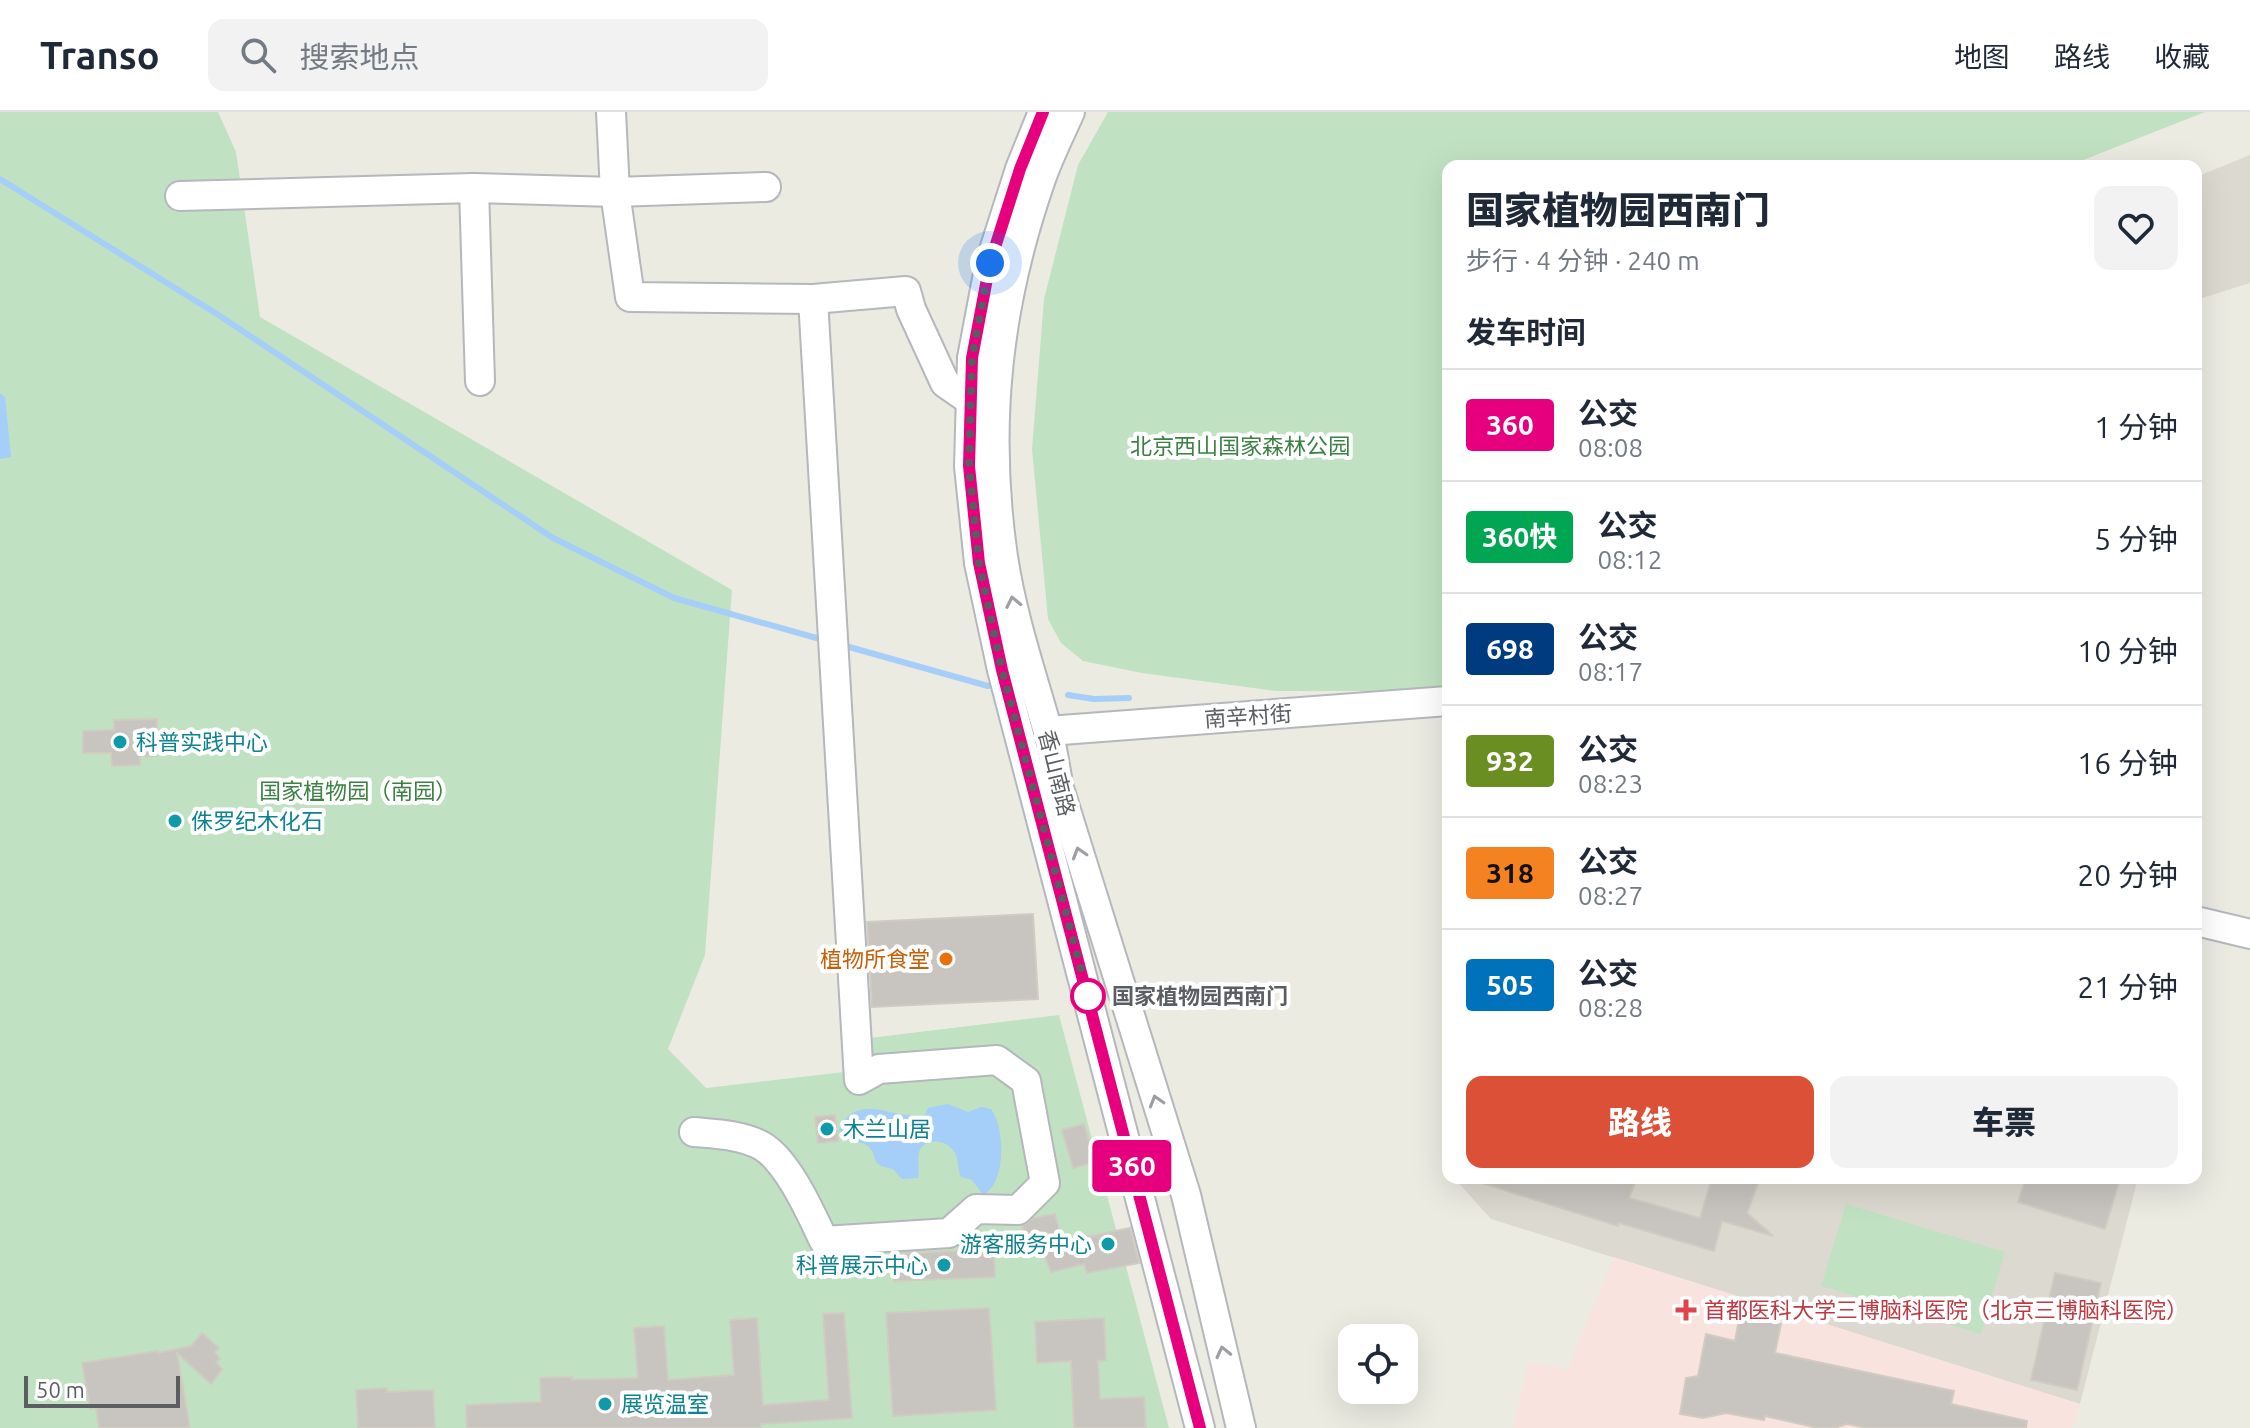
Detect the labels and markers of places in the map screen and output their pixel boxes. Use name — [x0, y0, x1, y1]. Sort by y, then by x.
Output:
place label: 科普实践中心 — [136, 729, 268, 754]
marker: 科普实践中心 — [111, 733, 129, 751]
place label: 侏罗纪木化石 — [191, 808, 323, 833]
marker: 侏罗纪木化石 — [166, 812, 184, 830]
place label: 植物所食堂 — [820, 946, 930, 971]
marker: 植物所食堂 — [937, 950, 955, 968]
marker: 国家植物园西南门 — [1071, 979, 1105, 1013]
place label: 国家植物园西南门 — [1112, 983, 1288, 1008]
place label: 木兰山居 — [843, 1116, 931, 1141]
marker: 木兰山居 — [818, 1120, 836, 1138]
place label: 游客服务中心 — [960, 1231, 1092, 1256]
marker: 游客服务中心 — [1099, 1235, 1117, 1253]
place label: 科普展示中心 — [796, 1252, 928, 1277]
marker: 科普展示中心 — [935, 1256, 953, 1274]
place label: 首都医科大学三博脑科医院（北京三博脑科医院） — [1704, 1297, 2188, 1322]
marker: 首都医科大学三博脑科医院（北京三博脑科医院） — [1675, 1299, 1697, 1321]
place label: 展览温室 — [621, 1391, 709, 1416]
marker: 展览温室 — [596, 1395, 614, 1413]

